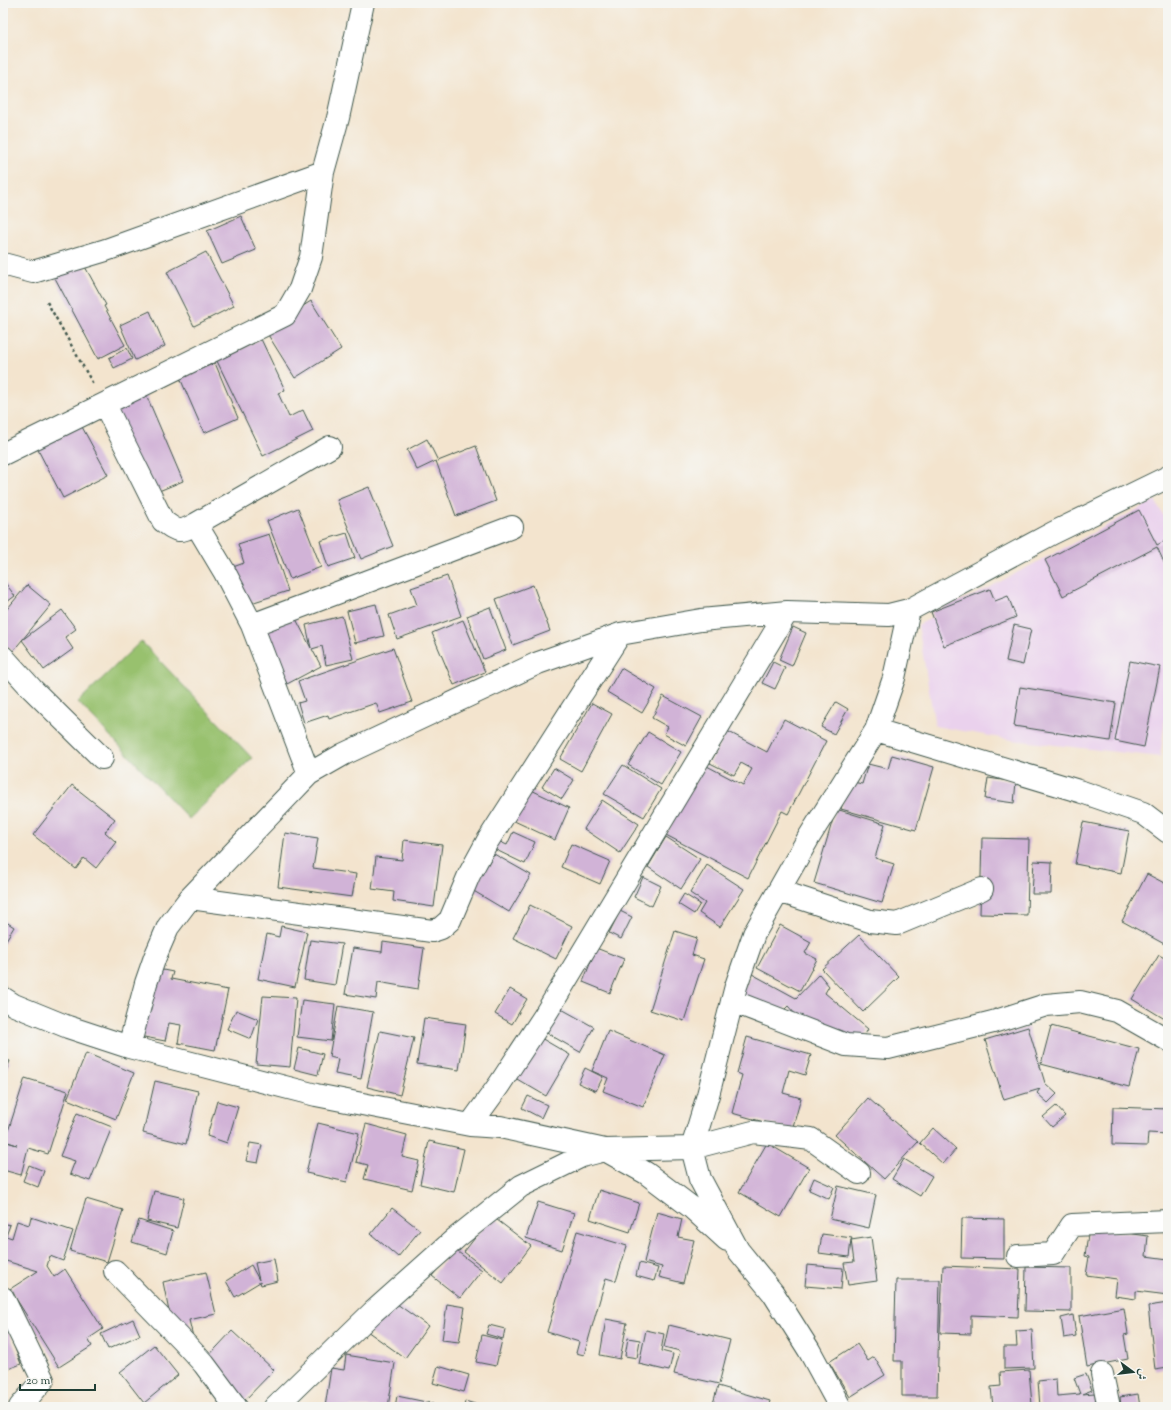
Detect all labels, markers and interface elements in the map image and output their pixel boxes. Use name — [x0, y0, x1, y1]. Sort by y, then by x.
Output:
north arrow — [1113, 1352, 1153, 1392]
scale bar — [20, 1366, 95, 1392]
text: ش — [1133, 1367, 1151, 1382]
text: 20 m — [26, 1372, 51, 1390]

